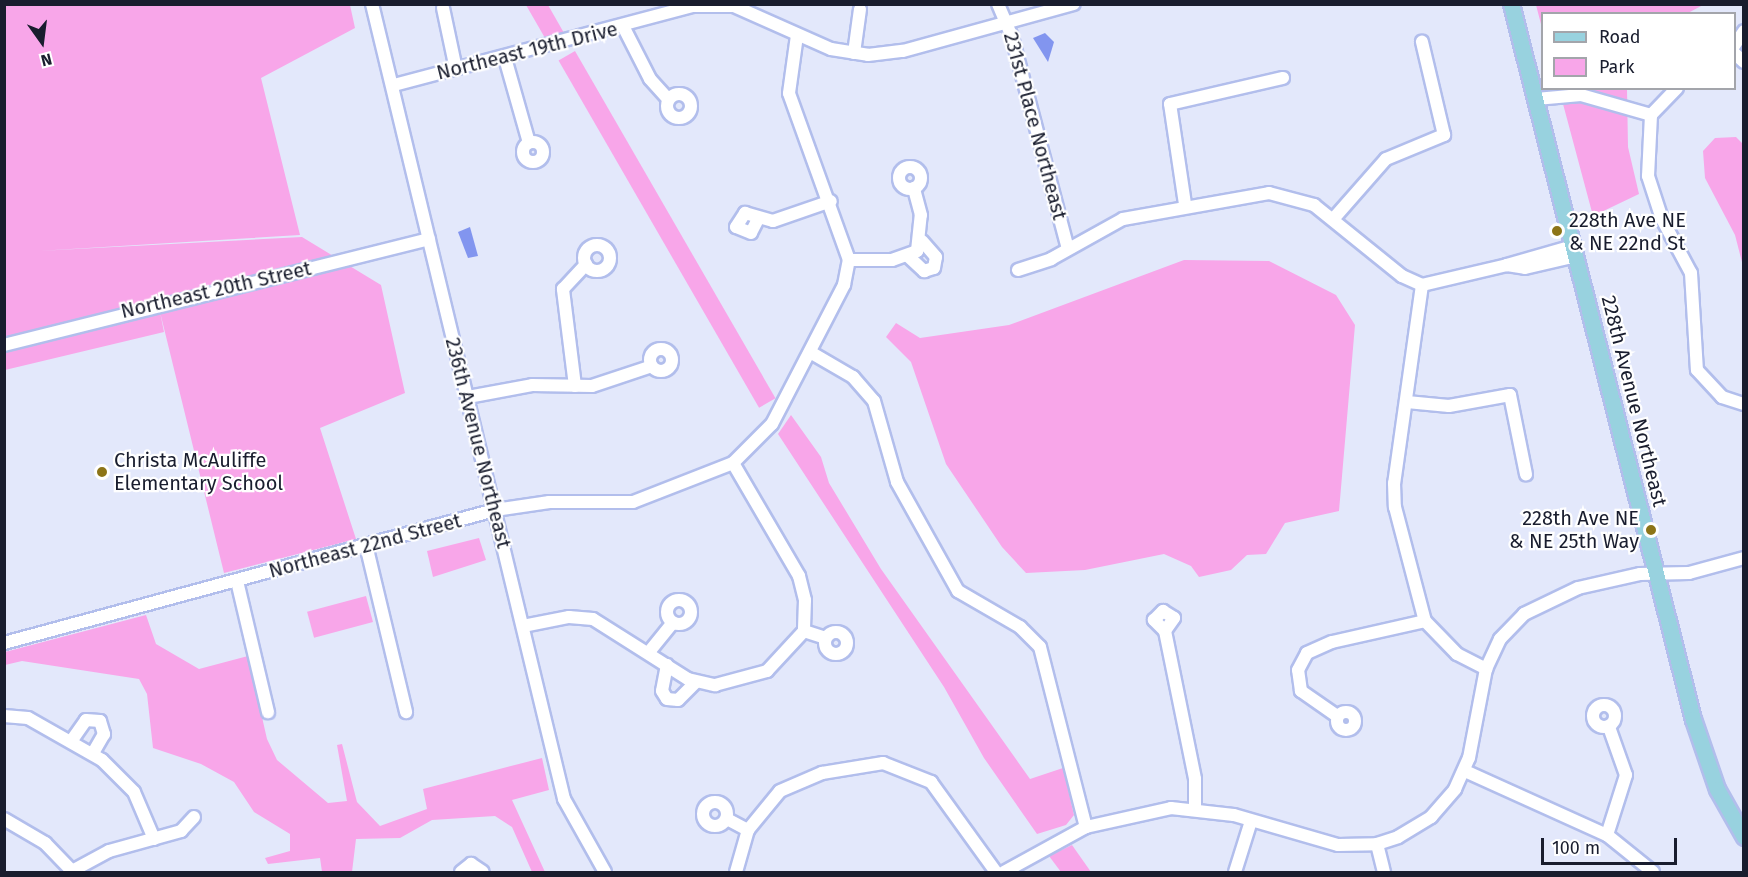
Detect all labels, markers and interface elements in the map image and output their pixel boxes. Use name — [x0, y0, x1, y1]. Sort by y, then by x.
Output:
north arrow — [12, 12, 72, 72]
legend — [1541, 12, 1736, 90]
street label: Northeast 19th Drive — [434, 17, 620, 85]
text: Road — [1599, 26, 1641, 48]
street label: 231st Place Northeast — [998, 30, 1072, 222]
text: N — [39, 49, 54, 70]
text: Park — [1599, 56, 1634, 78]
place label: 228th Ave NE & NE 22nd St — [1569, 208, 1686, 255]
marker: 228th Ave NE & NE 22nd St — [1550, 224, 1564, 238]
street label: Northeast 20th Street — [118, 256, 314, 324]
street label: 228th Avenue Northeast — [1596, 293, 1672, 509]
street label: 236th Avenue Northeast — [440, 335, 516, 551]
place label: Christa McAuliffe Elementary School — [114, 448, 283, 495]
marker: Christa McAuliffe Elementary School — [95, 465, 109, 479]
place label: 228th Ave NE & NE 25th Way — [1509, 506, 1639, 553]
street label: Northeast 22nd Street — [266, 509, 464, 583]
marker: 228th Ave NE & NE 25th Way — [1644, 523, 1658, 537]
scale bar — [1544, 826, 1680, 864]
text: 100 m — [1552, 837, 1600, 859]

